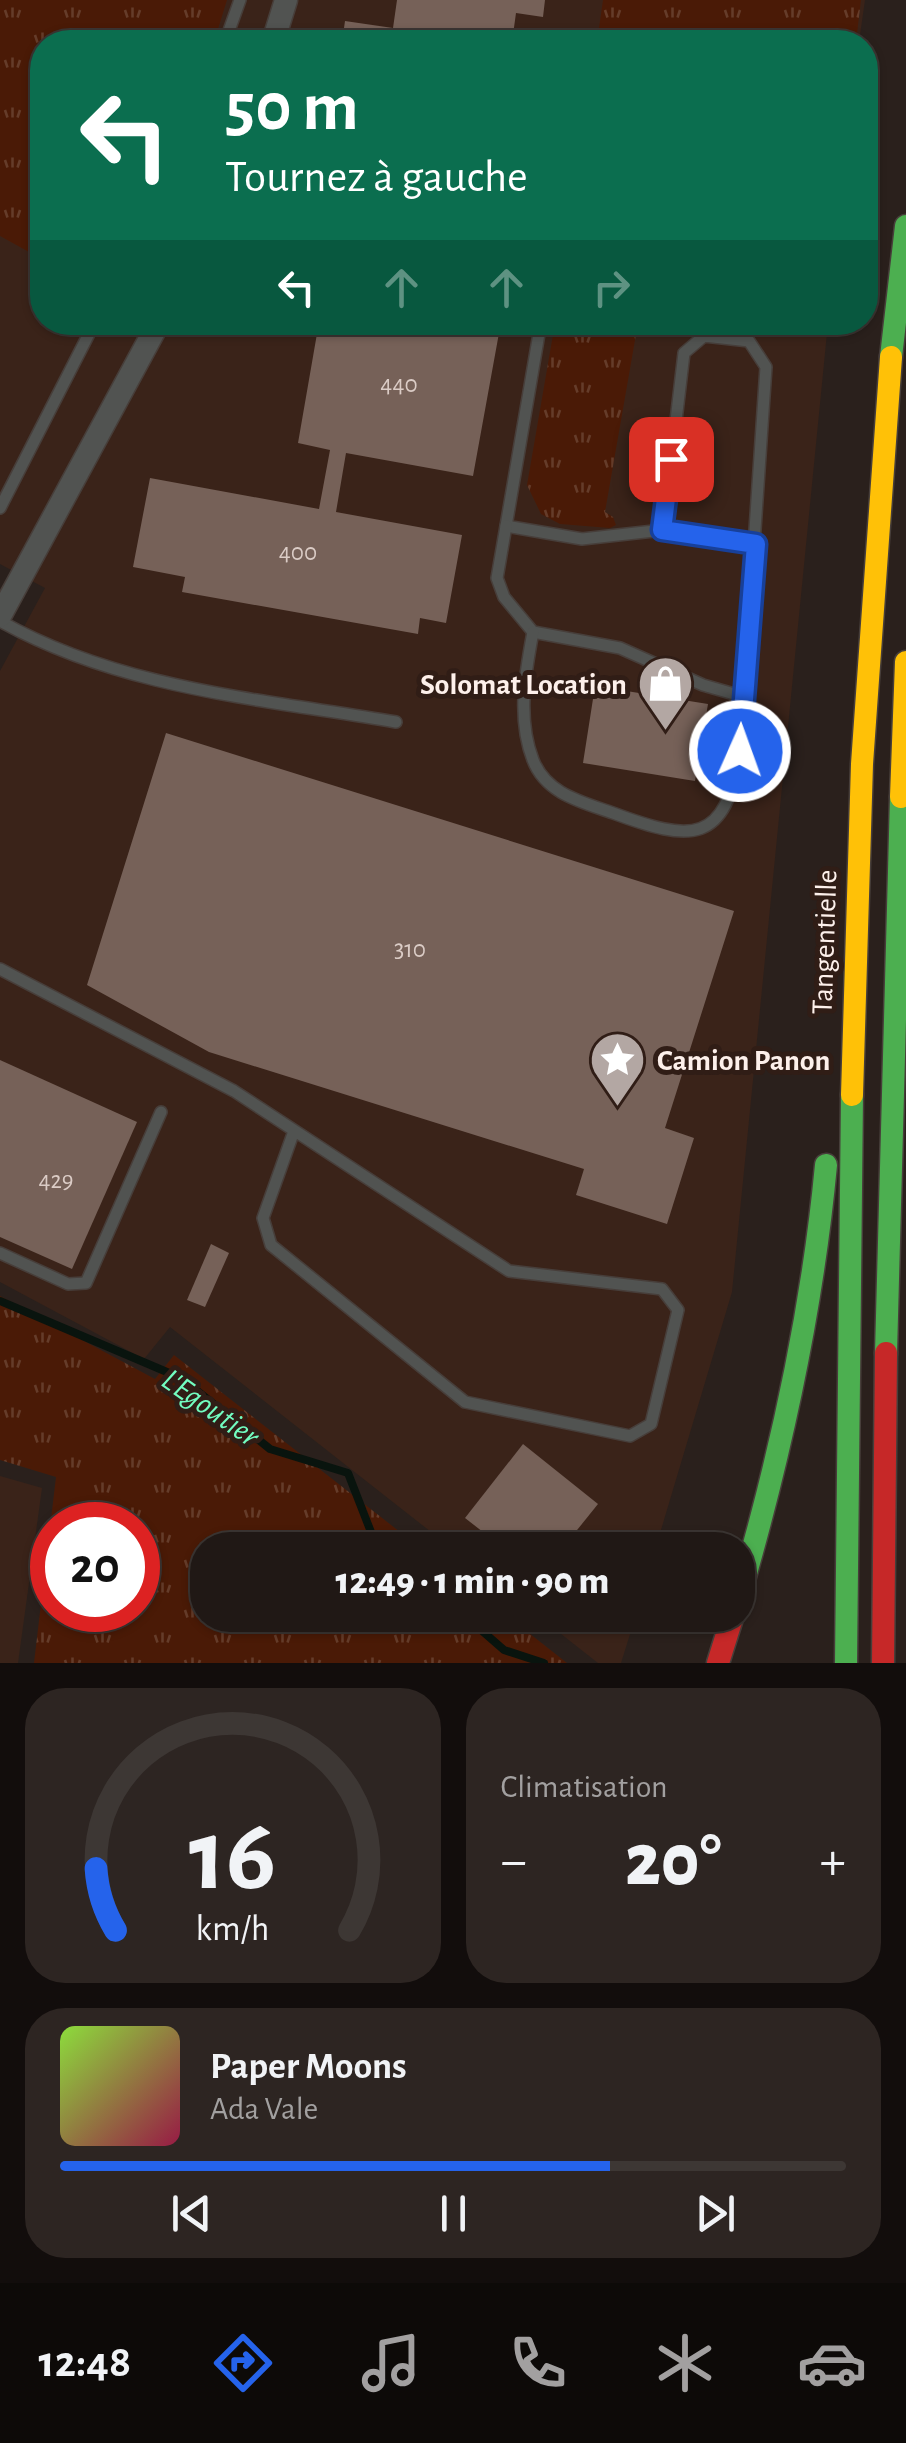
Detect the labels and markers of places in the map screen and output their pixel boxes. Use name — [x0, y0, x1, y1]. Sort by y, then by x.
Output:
pin — [629, 417, 714, 502]
shop icon: Solomat Location — [636, 654, 696, 733]
place label: Solomat Location — [420, 670, 627, 700]
place icon: Camion Panon — [588, 1030, 648, 1109]
place label: Camion Panon — [657, 1046, 830, 1076]

